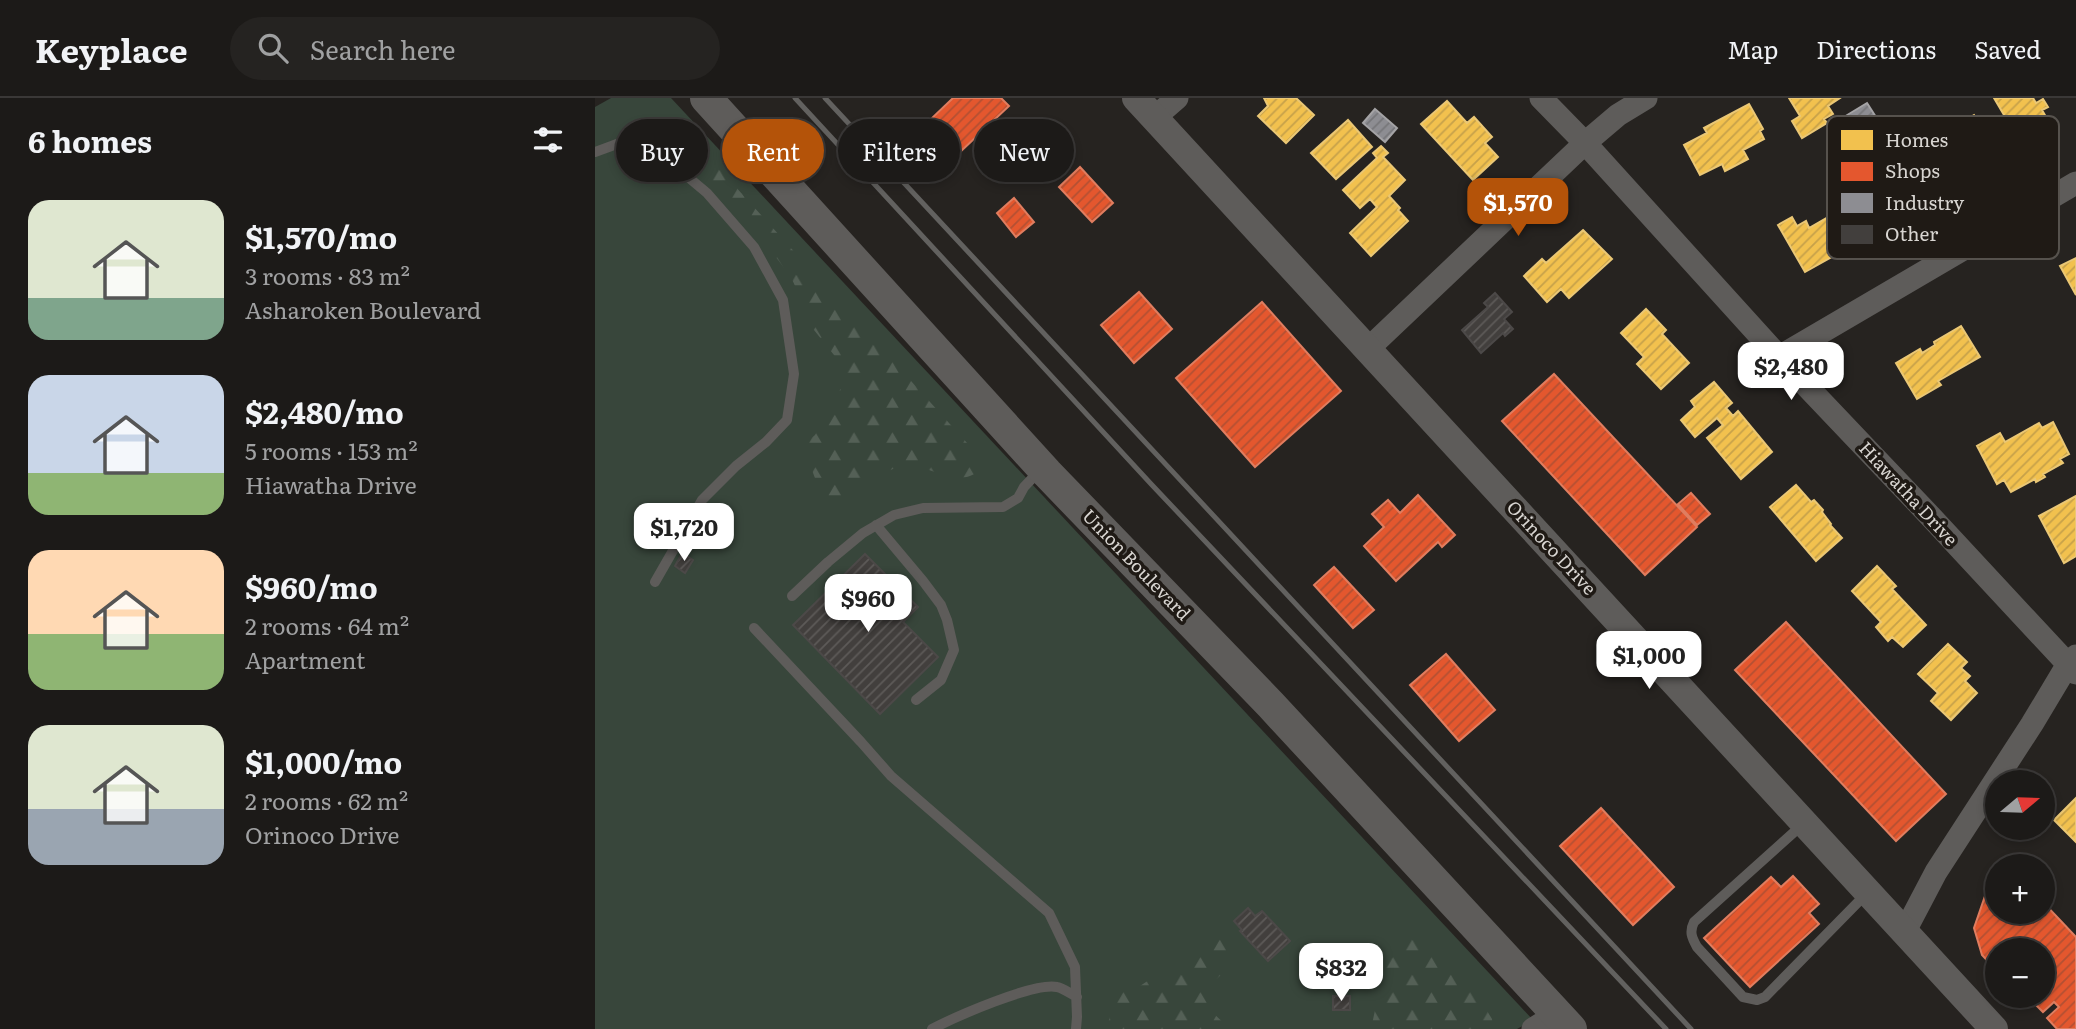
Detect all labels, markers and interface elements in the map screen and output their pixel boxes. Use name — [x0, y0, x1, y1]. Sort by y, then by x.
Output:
search box — [230, 17, 720, 80]
text: Keyplace — [35, 24, 188, 73]
icon: search — [254, 29, 292, 67]
text: Search here — [310, 29, 456, 68]
text: Map — [1727, 31, 1778, 66]
text: Directions — [1816, 31, 1936, 66]
text: Saved — [1974, 31, 2041, 66]
legend — [1827, 116, 2059, 259]
text: 6 homes — [28, 118, 152, 162]
chip: Buy — [616, 119, 708, 182]
chip: Rent — [722, 119, 824, 182]
chip: Filters — [838, 119, 960, 182]
chip: New — [974, 119, 1074, 182]
icon: filters — [529, 121, 567, 159]
text: Homes — [1885, 125, 1949, 153]
text: Shops — [1885, 156, 1940, 184]
pin: $1,570 — [1461, 178, 1575, 238]
text: $1,570 — [1483, 184, 1553, 218]
text: Industry — [1885, 188, 1964, 216]
text: $1,570/mo — [245, 214, 397, 258]
text: Other — [1885, 219, 1938, 247]
icon: home — [84, 228, 168, 312]
text: 3 rooms · 83 m² — [245, 258, 410, 292]
text: Asharoken Boulevard — [245, 292, 481, 326]
pin: $2,480 — [1734, 342, 1848, 402]
text: $2,480 — [1754, 348, 1828, 382]
text: $2,480/mo — [245, 389, 404, 433]
icon: home — [84, 403, 168, 487]
text: 5 rooms · 153 m² — [245, 433, 418, 467]
street label: Hiawatha Drive — [1853, 435, 1965, 551]
text: Hiawatha Drive — [245, 467, 417, 501]
street label: Orinoco Drive — [1501, 494, 1603, 600]
street label: Union Boulevard — [1077, 502, 1197, 626]
pin: $1,720 — [627, 504, 741, 563]
text: $1,720 — [650, 509, 718, 543]
text: $960/mo — [245, 564, 378, 608]
pin: $960 — [827, 574, 909, 634]
icon: home — [84, 578, 168, 662]
text: $960 — [841, 580, 895, 614]
text: 2 rooms · 64 m² — [245, 608, 409, 642]
pin: $1,000 — [1592, 632, 1706, 691]
text: $1,000 — [1612, 637, 1686, 671]
text: Apartment — [245, 642, 365, 676]
text: $1,000/mo — [245, 739, 402, 783]
icon: home — [84, 753, 168, 837]
north arrow — [1985, 770, 2055, 840]
map controls — [1985, 770, 2055, 1008]
text: 2 rooms · 62 m² — [245, 783, 408, 817]
text: Orinoco Drive — [245, 817, 399, 851]
button: + — [1985, 854, 2055, 924]
button: − — [1985, 938, 2055, 1008]
pin: $832 — [1300, 944, 1382, 1003]
text: $832 — [1315, 949, 1367, 983]

